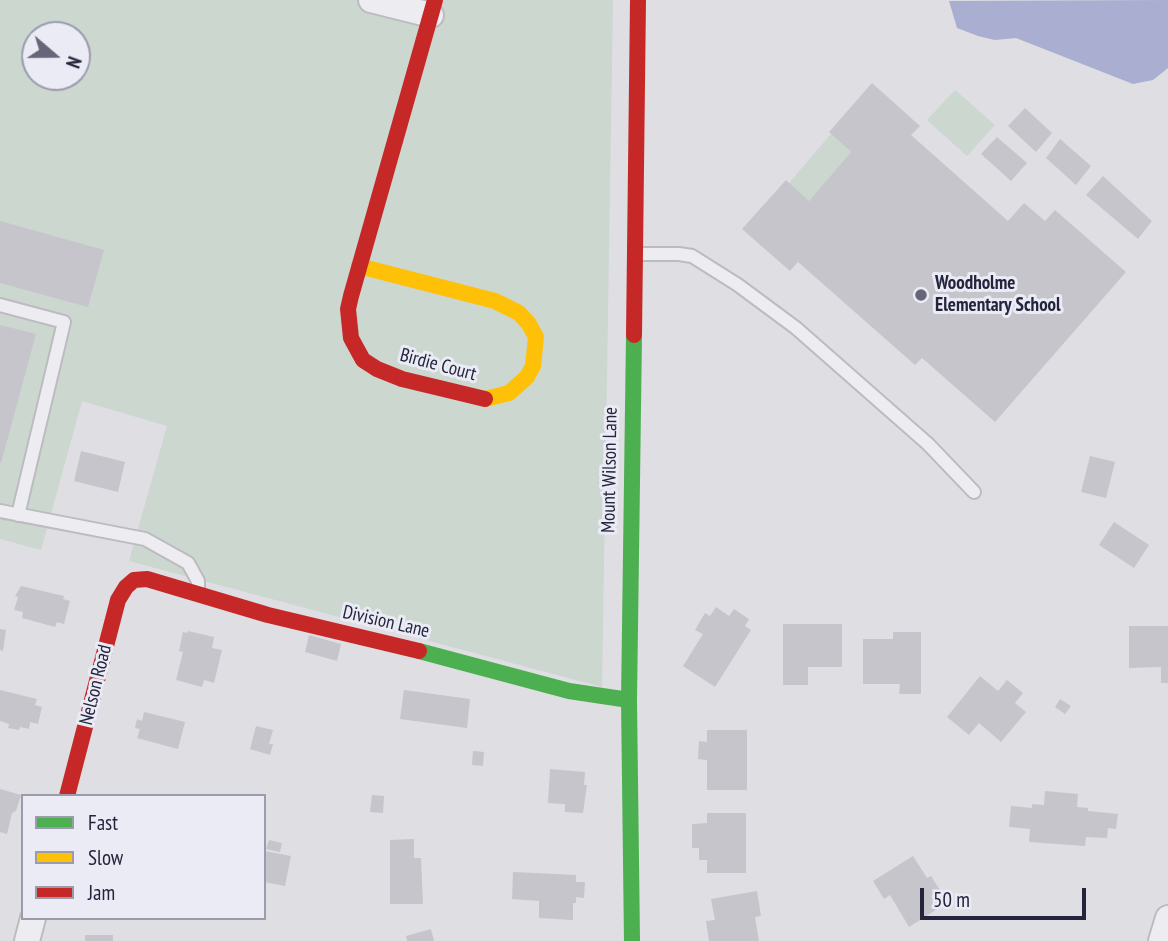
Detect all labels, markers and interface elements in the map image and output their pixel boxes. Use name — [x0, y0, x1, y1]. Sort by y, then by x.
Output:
north arrow — [21, 21, 91, 91]
text: N — [61, 54, 87, 71]
place label: Woodholme Elementary School — [935, 273, 1061, 317]
marker: Woodholme Elementary School — [913, 287, 929, 303]
street label: Birdie Court — [397, 344, 479, 386]
street label: Mount Wilson Lane — [598, 407, 622, 533]
street label: Division Lane — [341, 601, 431, 643]
street label: Nelson Road — [75, 643, 117, 727]
legend — [21, 794, 266, 920]
text: Fast — [88, 809, 118, 836]
text: Slow — [88, 844, 123, 871]
scale bar — [923, 874, 1089, 918]
text: Jam — [88, 879, 115, 906]
text: 50 m — [933, 886, 970, 913]

